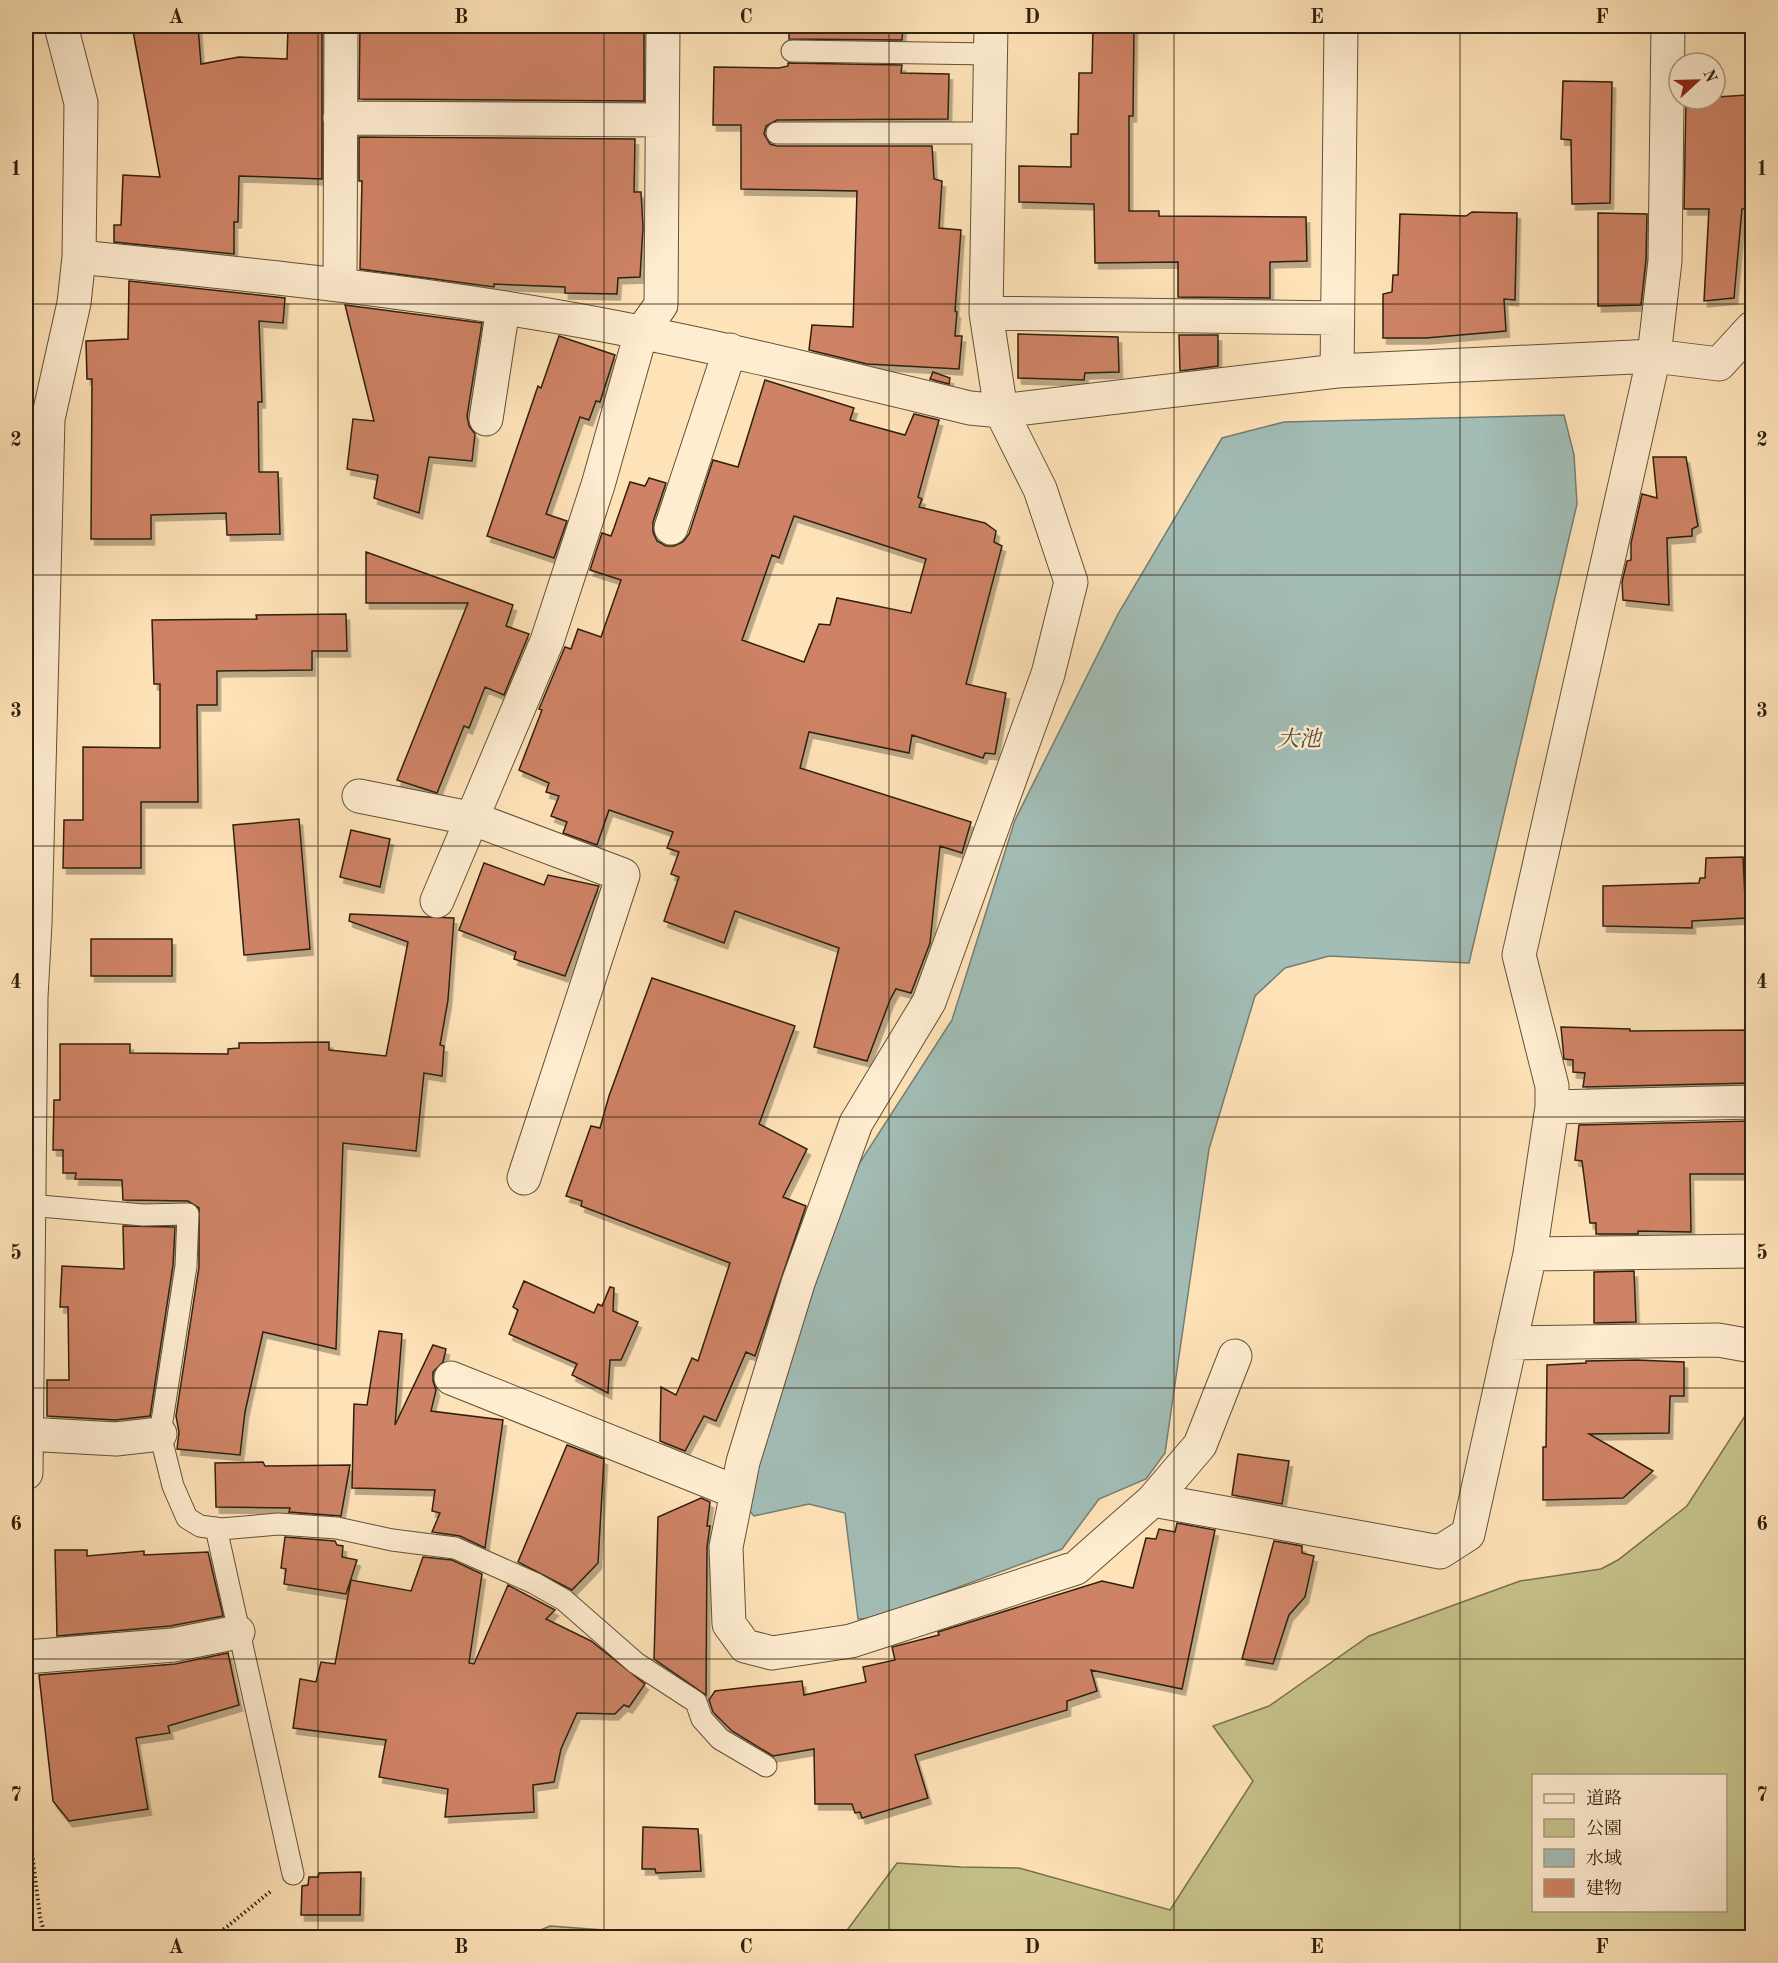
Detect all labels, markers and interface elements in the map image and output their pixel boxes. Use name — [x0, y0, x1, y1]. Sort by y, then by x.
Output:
text: A — [168, 8, 184, 28]
text: B — [454, 8, 468, 28]
text: C — [739, 8, 753, 28]
text: D — [1024, 8, 1040, 28]
text: E — [1310, 8, 1324, 28]
text: F — [1595, 8, 1609, 28]
north arrow — [1667, 51, 1727, 111]
text: N — [1699, 67, 1719, 86]
text: 1 — [10, 160, 22, 180]
text: 1 — [1756, 160, 1768, 180]
text: 2 — [10, 431, 22, 451]
text: 2 — [1756, 431, 1768, 451]
text: 3 — [10, 702, 22, 722]
text: 3 — [1756, 702, 1768, 722]
water label: 大池 — [1277, 727, 1324, 751]
text: 4 — [10, 973, 22, 993]
text: 4 — [1756, 973, 1768, 993]
text: 5 — [10, 1243, 22, 1264]
text: 5 — [1756, 1243, 1768, 1264]
text: 6 — [10, 1515, 22, 1535]
text: 6 — [1756, 1515, 1768, 1535]
legend — [1532, 1774, 1727, 1912]
text: 7 — [10, 1786, 22, 1806]
text: 7 — [1756, 1786, 1768, 1806]
text: 道路 — [1586, 1788, 1622, 1808]
text: 公園 — [1586, 1819, 1622, 1838]
text: 水域 — [1586, 1848, 1622, 1868]
text: 建物 — [1586, 1878, 1622, 1898]
text: A — [168, 1938, 184, 1958]
text: B — [454, 1938, 468, 1958]
text: C — [739, 1938, 753, 1958]
text: D — [1024, 1938, 1040, 1958]
text: E — [1310, 1938, 1324, 1958]
text: F — [1595, 1938, 1609, 1958]

